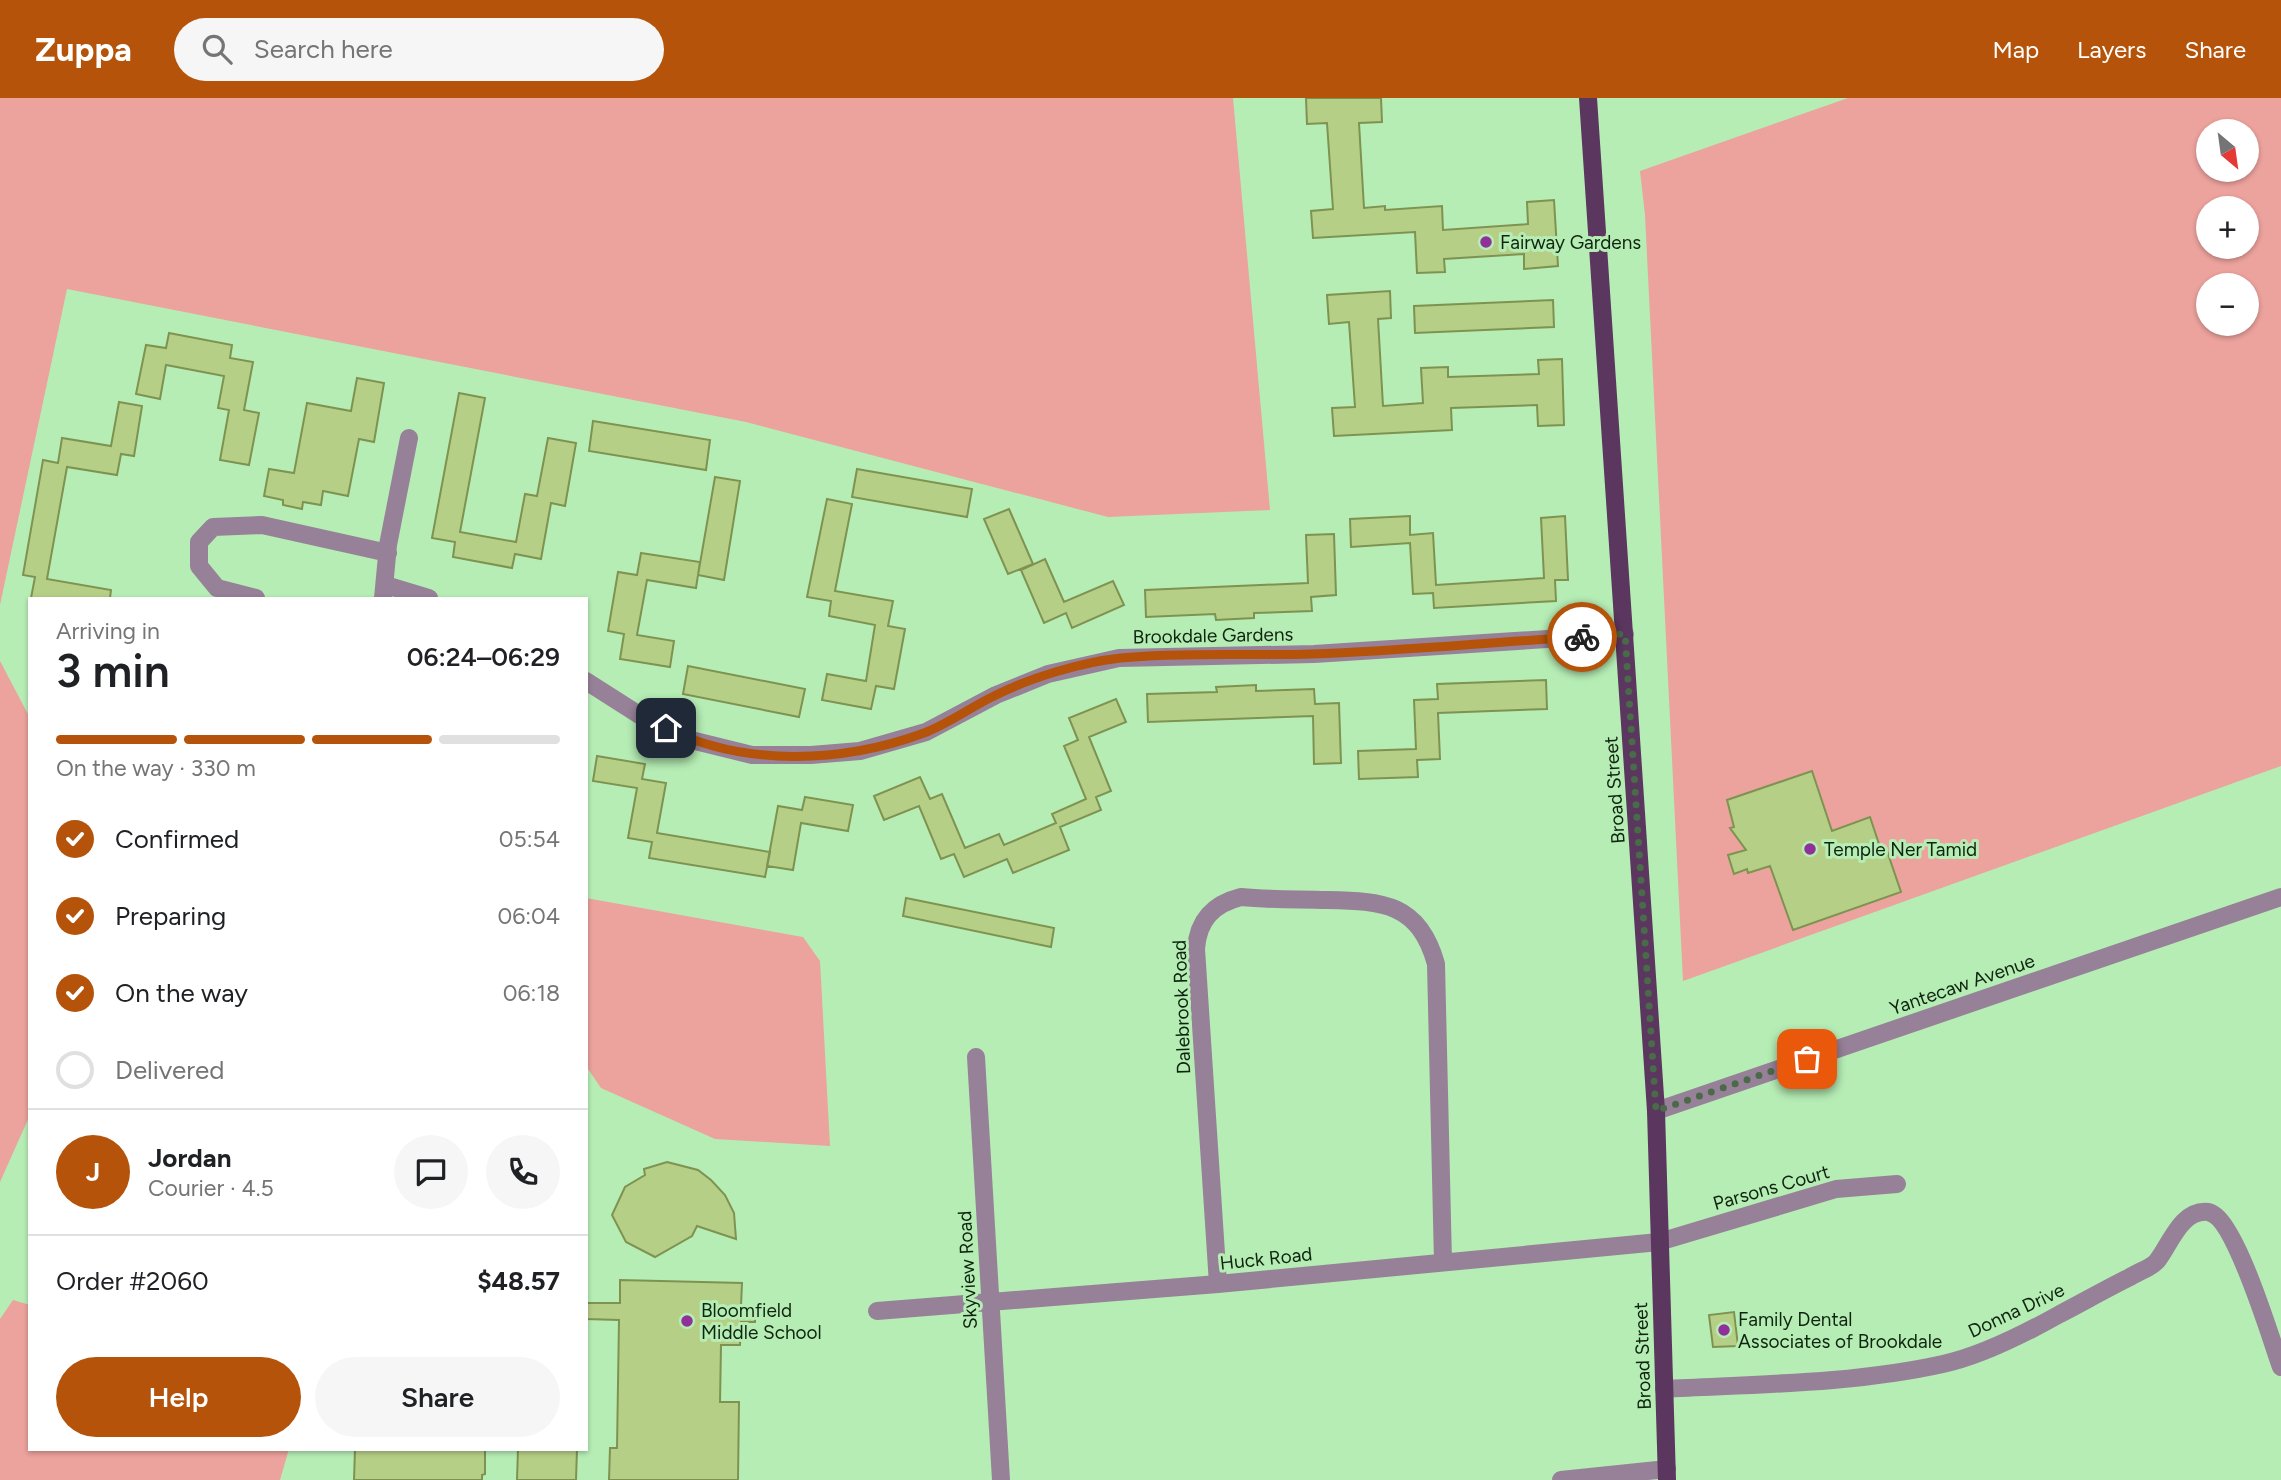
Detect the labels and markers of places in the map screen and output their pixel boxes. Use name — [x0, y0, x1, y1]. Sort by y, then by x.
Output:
place label: Fairway Gardens — [1500, 231, 1641, 254]
marker: Fairway Gardens — [1478, 234, 1494, 250]
pin — [636, 698, 696, 758]
place label: Temple Ner Tamid — [1824, 838, 1977, 861]
marker: Temple Ner Tamid — [1802, 841, 1818, 857]
pin — [1777, 1029, 1837, 1089]
place label: Bloomfield Middle School — [701, 1299, 822, 1344]
place label: Family Dental Associates of Brookdale — [1738, 1308, 1942, 1353]
marker: Bloomfield Middle School — [679, 1313, 695, 1329]
marker: Family Dental Associates of Brookdale — [1716, 1322, 1732, 1338]

